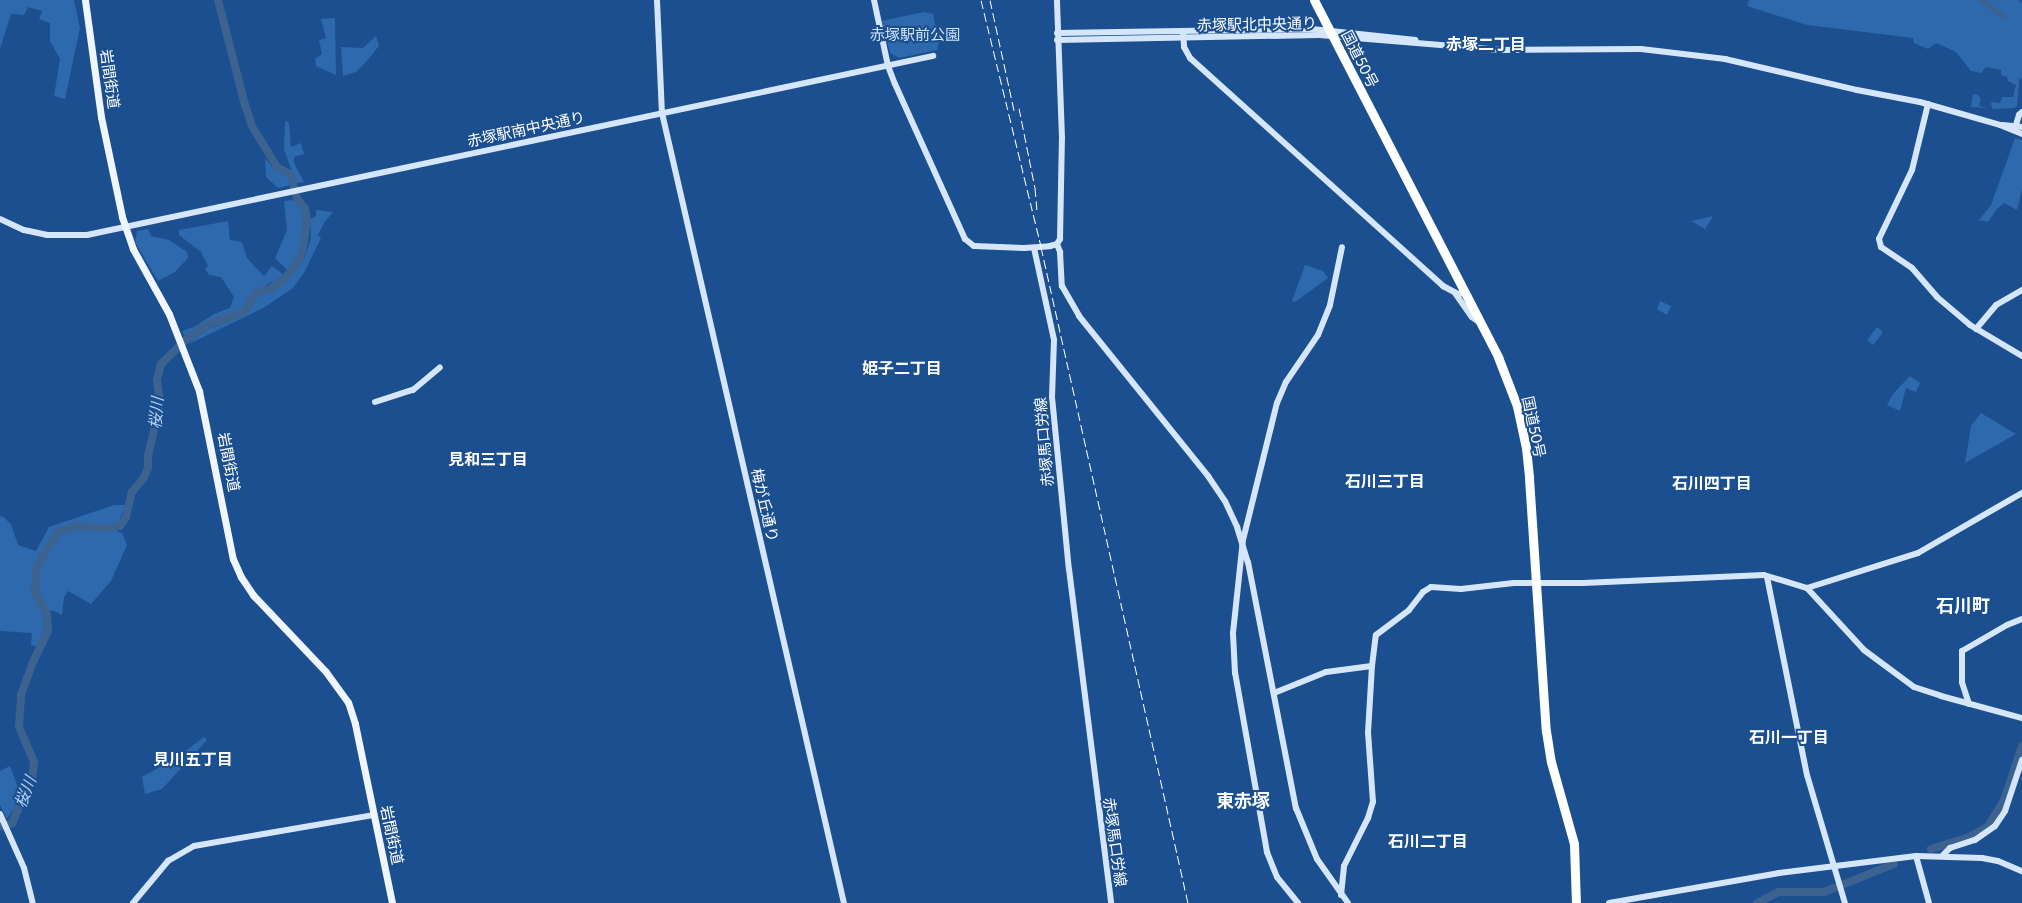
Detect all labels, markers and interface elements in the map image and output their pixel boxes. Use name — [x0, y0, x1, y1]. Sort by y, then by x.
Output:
street label: 赤塚駅北中央通り — [1197, 14, 1317, 34]
park label: 赤塚駅前公園 — [870, 26, 960, 44]
street label: 国道50号 — [1338, 27, 1382, 91]
district label: 赤塚二丁目 — [1446, 34, 1526, 54]
street label: 岩間街道 — [97, 48, 123, 110]
street label: 赤塚駅南中央通り — [465, 108, 587, 150]
district label: 姫子二丁目 — [862, 358, 942, 378]
street label: 国道50号 — [1519, 395, 1549, 459]
water label: 桜川 — [145, 396, 167, 430]
street label: 赤塚馬口労線 — [1031, 396, 1057, 488]
street label: 岩間街道 — [214, 431, 244, 493]
district label: 見和三丁目 — [448, 449, 528, 469]
street label: 梅が丘通り — [748, 466, 782, 544]
district label: 石川三丁目 — [1345, 471, 1425, 491]
district label: 石川四丁目 — [1672, 473, 1752, 493]
district label: 石川町 — [1936, 594, 1990, 616]
district label: 石川一丁目 — [1749, 727, 1829, 747]
district label: 見川五丁目 — [153, 749, 233, 769]
water label: 桜川 — [10, 774, 40, 810]
district label: 東赤塚 — [1216, 789, 1270, 811]
street label: 赤塚馬口労線 — [1100, 796, 1130, 888]
street label: 岩間街道 — [377, 804, 407, 866]
district label: 石川二丁目 — [1388, 831, 1468, 851]

